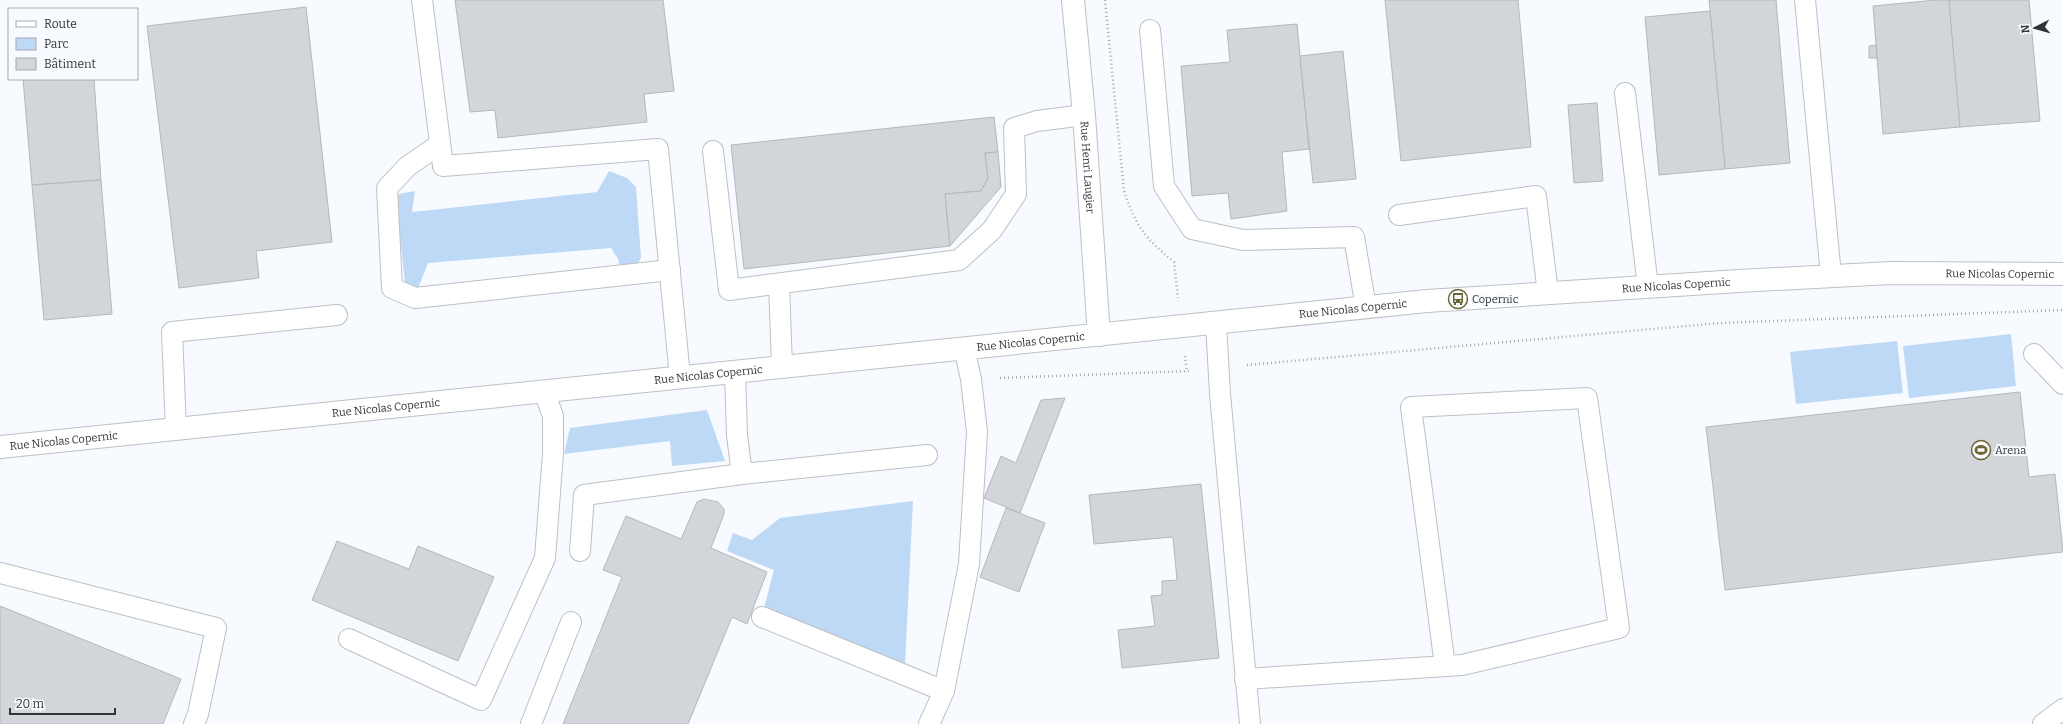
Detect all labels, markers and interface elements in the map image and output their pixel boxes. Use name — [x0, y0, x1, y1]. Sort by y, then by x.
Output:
legend — [8, 8, 138, 80]
north arrow — [2015, 8, 2055, 48]
text: Route — [44, 17, 77, 31]
text: N — [2019, 24, 2032, 34]
text: Parc — [44, 37, 69, 51]
text: Bâtiment — [44, 57, 97, 71]
street label: Rue Henri Laugier — [1077, 121, 1097, 214]
street label: Rue Nicolas Copernic — [1945, 267, 2054, 281]
street label: Rue Nicolas Copernic — [1621, 276, 1731, 296]
bus stop icon: Copernic — [1447, 288, 1469, 310]
place label: Copernic — [1472, 293, 1519, 306]
street label: Rue Nicolas Copernic — [1298, 297, 1408, 321]
street label: Rue Nicolas Copernic — [976, 330, 1086, 354]
street label: Rue Nicolas Copernic — [654, 363, 763, 387]
street label: Rue Nicolas Copernic — [331, 396, 441, 420]
street label: Rue Nicolas Copernic — [9, 429, 119, 453]
sports icon: Arena — [1970, 439, 1992, 461]
place label: Arena — [1995, 444, 2026, 457]
scale bar — [10, 690, 115, 716]
text: 20 m — [16, 697, 45, 711]

